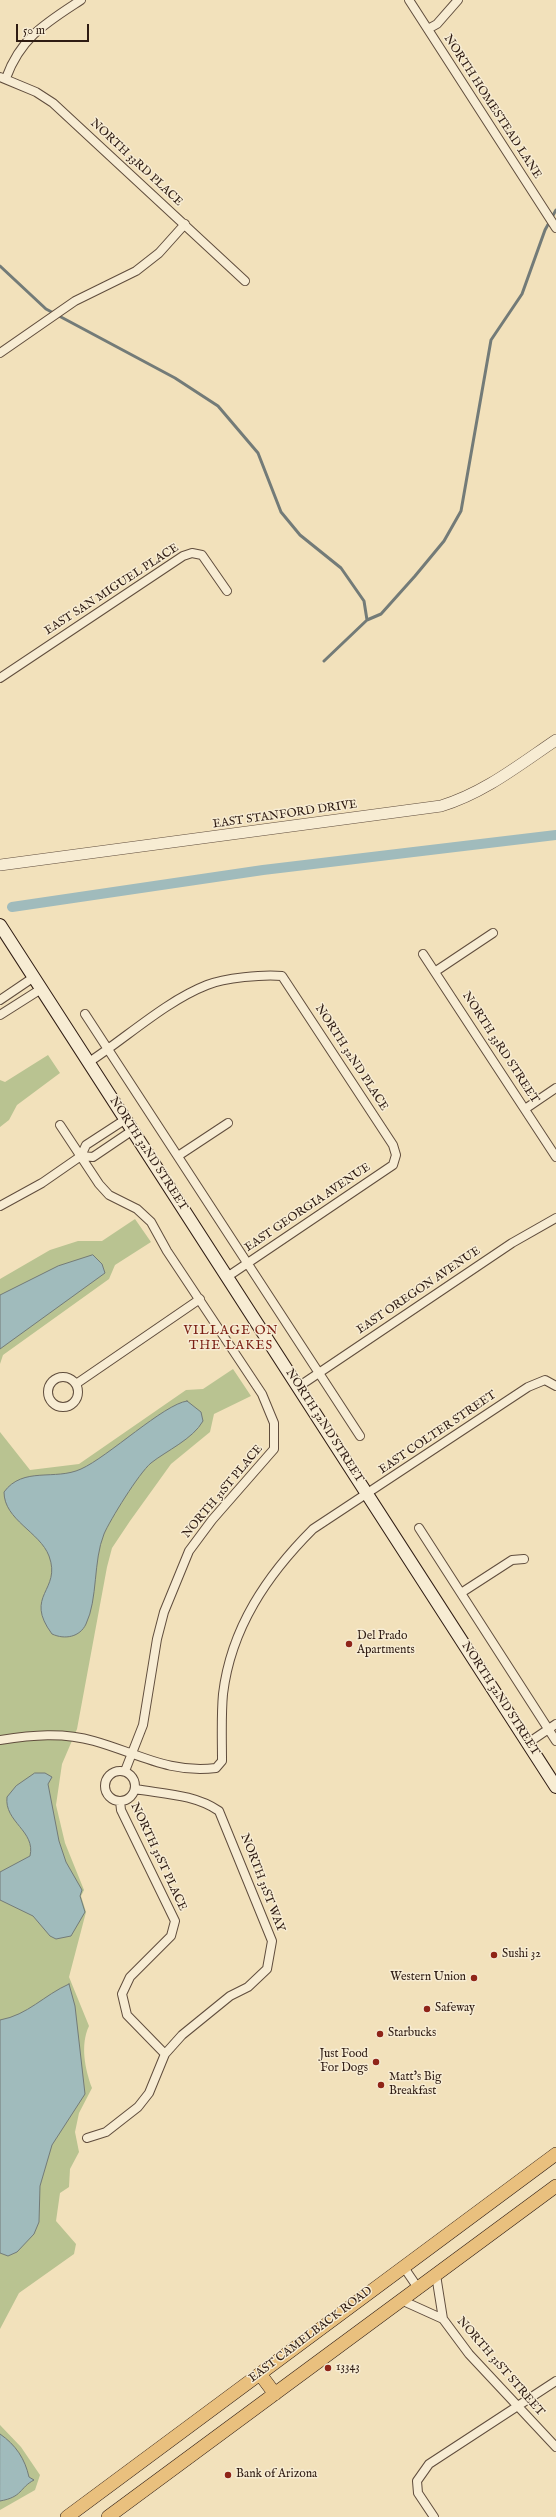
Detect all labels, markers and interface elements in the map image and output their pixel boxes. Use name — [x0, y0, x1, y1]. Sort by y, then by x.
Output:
scale bar — [18, 16, 91, 42]
text: 50 m — [23, 23, 45, 38]
street label: NORTH HOMESTEAD LANE — [440, 32, 544, 182]
street label: NORTH 33RD PLACE — [87, 116, 185, 210]
street label: EAST SAN MIGUEL PLACE — [42, 541, 182, 639]
street label: EAST STANFORD DRIVE — [212, 798, 358, 832]
street label: NORTH 33RD STREET — [459, 989, 541, 1107]
street label: NORTH 32ND PLACE — [311, 1002, 391, 1114]
street label: NORTH 32ND STREET — [106, 1094, 190, 1214]
street label: EAST GEORGIA AVENUE — [242, 1161, 374, 1255]
street label: EAST OREGON AVENUE — [354, 1244, 484, 1338]
district label: VILLAGE ON THE LAKES — [183, 1323, 279, 1354]
street label: NORTH 32ND STREET — [282, 1366, 366, 1486]
street label: EAST COLTER STREET — [377, 1388, 499, 1478]
street label: NORTH 31ST PLACE — [180, 1442, 266, 1542]
place label: Del Prado Apartments — [357, 1630, 415, 1658]
marker: Del Prado Apartments — [344, 1639, 354, 1649]
street label: NORTH 32ND STREET — [458, 1639, 542, 1759]
street label: NORTH 31ST PLACE — [127, 1801, 189, 1913]
street label: NORTH 31ST WAY — [237, 1832, 287, 1934]
place label: Sushi 32 — [502, 1948, 541, 1962]
marker: Sushi 32 — [489, 1950, 499, 1960]
place label: Western Union — [390, 1971, 466, 1985]
marker: Western Union — [469, 1973, 479, 1983]
place label: Safeway — [435, 2002, 475, 2016]
marker: Safeway — [422, 2004, 432, 2014]
place label: Starbucks — [388, 2027, 436, 2041]
marker: Starbucks — [375, 2029, 385, 2039]
place label: Just Food For Dogs — [319, 2048, 368, 2076]
marker: Just Food For Dogs — [371, 2057, 381, 2067]
place label: Matt's Big Breakfast — [389, 2071, 441, 2099]
marker: Matt's Big Breakfast — [376, 2080, 386, 2090]
street label: EAST CAMELBACK ROAD — [246, 2284, 376, 2386]
street label: NORTH 31ST STREET — [453, 2315, 547, 2419]
place label: 13343 — [336, 2361, 360, 2375]
marker: 13343 — [323, 2363, 333, 2373]
place label: Bank of Arizona — [236, 2468, 317, 2482]
marker: Bank of Arizona — [223, 2470, 233, 2480]

